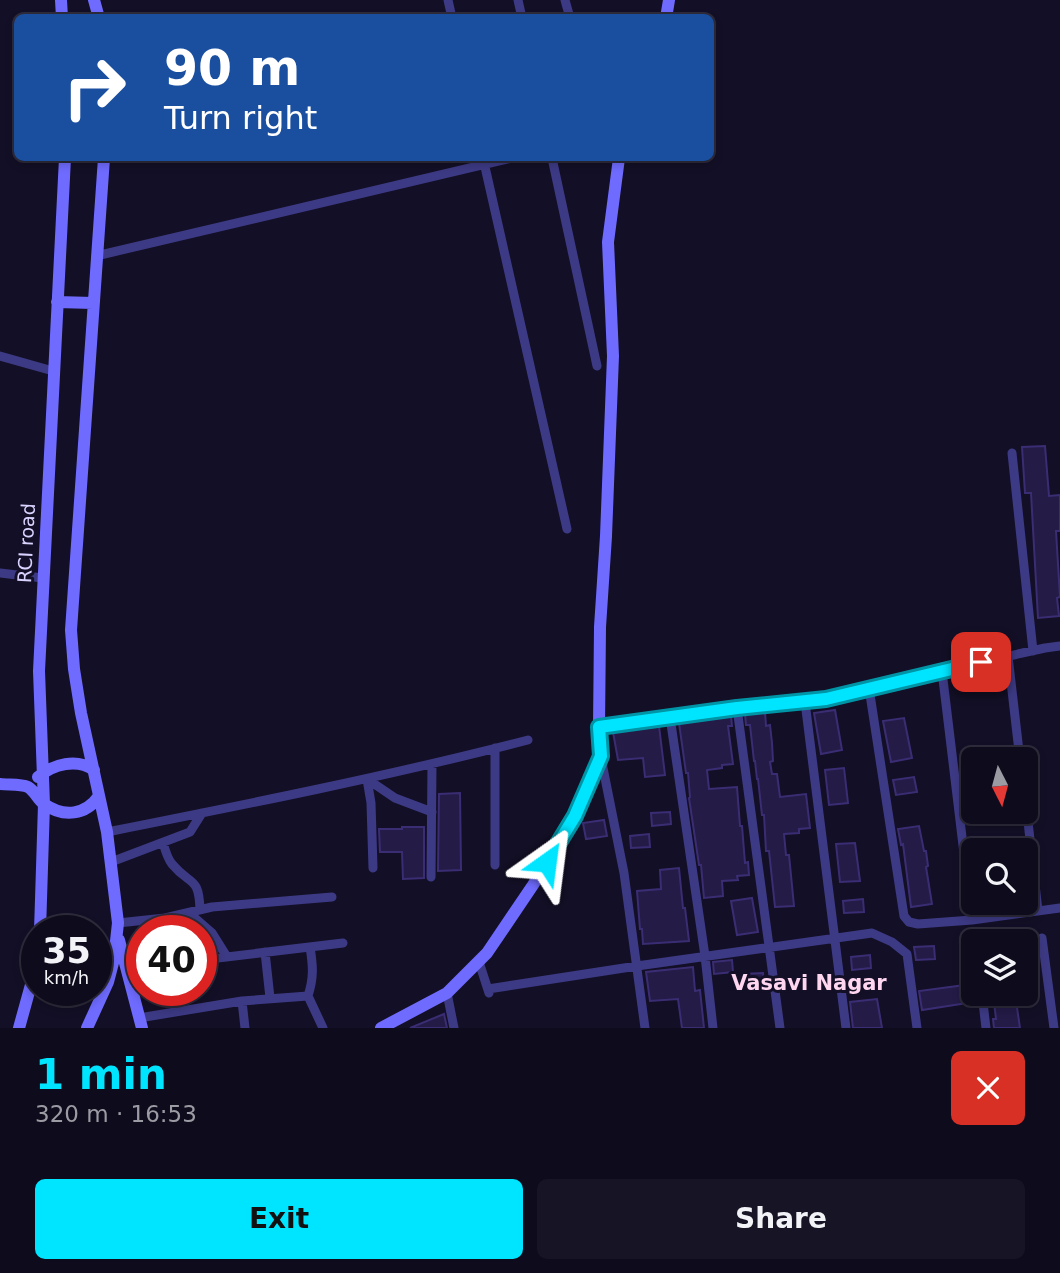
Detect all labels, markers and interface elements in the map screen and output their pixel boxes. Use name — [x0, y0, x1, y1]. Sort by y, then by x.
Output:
text: 90 m — [164, 40, 300, 97]
icon: right — [49, 42, 140, 133]
text: Turn right — [164, 99, 317, 137]
street label: RCI road — [13, 503, 39, 583]
pin — [951, 632, 1011, 692]
icon: arrive — [962, 643, 1000, 681]
north arrow — [961, 747, 1038, 824]
map controls — [961, 747, 1038, 1006]
position arrow — [510, 825, 584, 899]
button: search — [961, 838, 1038, 915]
speed limit sign: 40 — [126, 915, 217, 1006]
button: layers — [961, 929, 1038, 1006]
text: 35 — [42, 931, 91, 971]
text: km/h — [44, 967, 89, 988]
district label: Vasavi Nagar — [731, 971, 887, 995]
text: 1 min — [35, 1050, 167, 1099]
button: close — [951, 1051, 1025, 1125]
text: 320 m · 16:53 — [35, 1101, 197, 1127]
button: Exit — [35, 1179, 523, 1259]
button: Share — [537, 1179, 1025, 1259]

